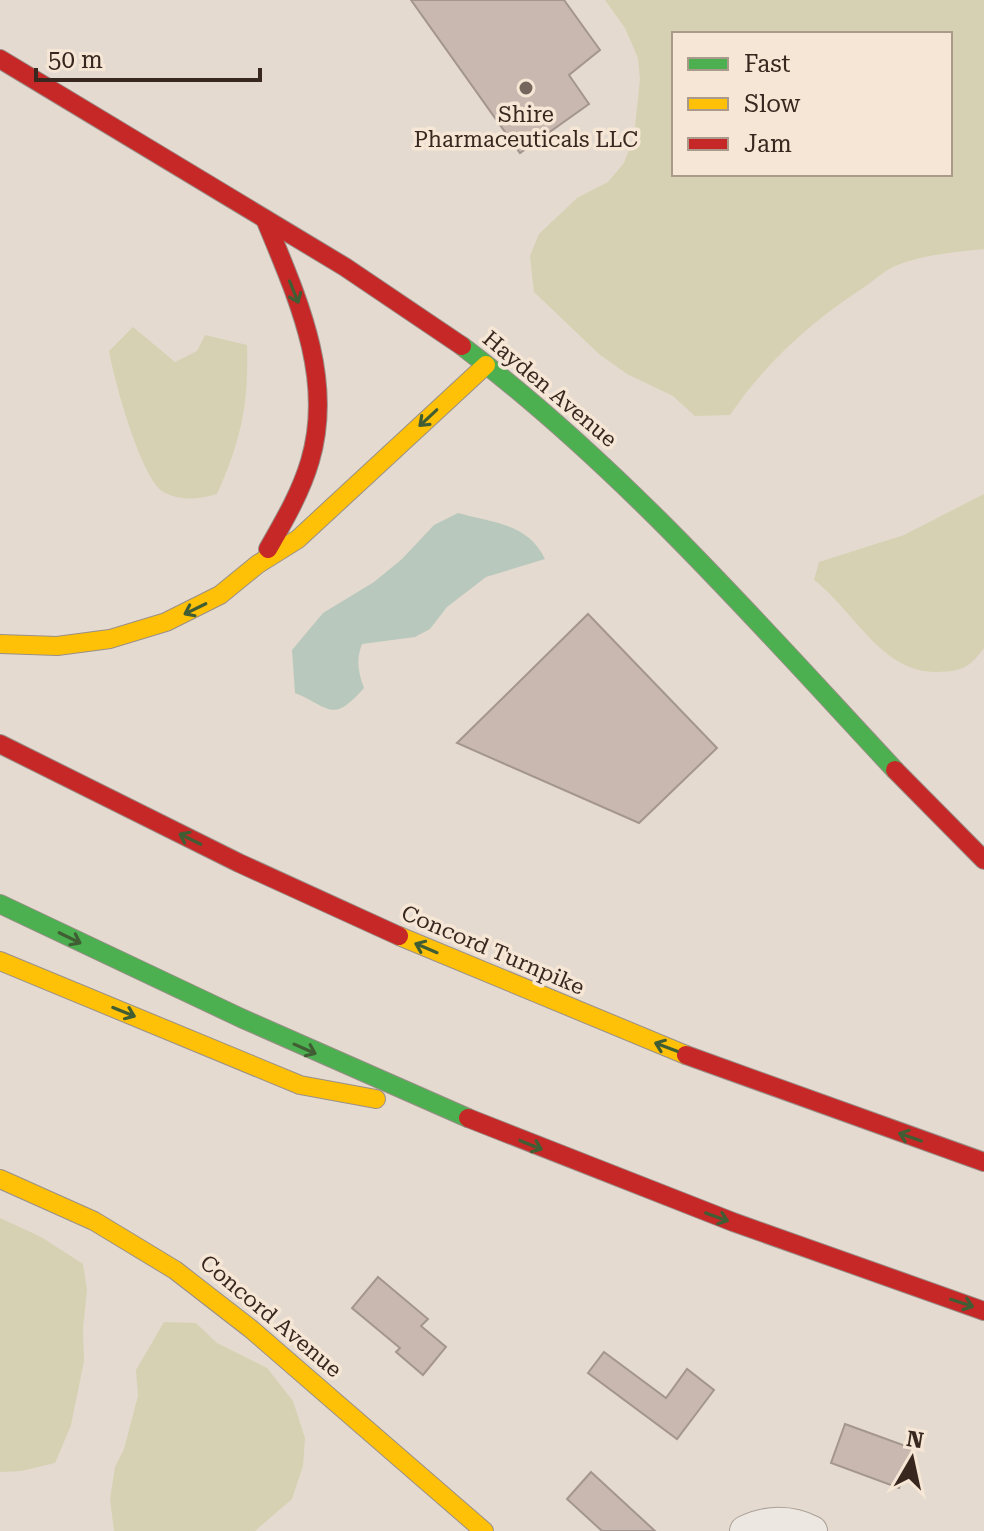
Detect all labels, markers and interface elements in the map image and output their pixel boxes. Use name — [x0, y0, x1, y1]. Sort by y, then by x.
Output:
scale bar — [36, 32, 260, 82]
legend — [672, 32, 952, 176]
text: 50 m — [48, 46, 103, 74]
text: Fast — [744, 50, 791, 78]
marker: Shire Pharmaceuticals LLC — [517, 79, 535, 97]
text: Slow — [744, 90, 801, 118]
place label: Shire Pharmaceuticals LLC — [414, 102, 638, 152]
text: Jam — [744, 130, 792, 158]
one-way arrow — [288, 279, 302, 304]
street label: Hayden Avenue — [478, 326, 622, 452]
one-way arrow — [419, 409, 439, 427]
one-way arrow — [183, 601, 207, 617]
one-way arrow — [178, 831, 202, 847]
street label: Concord Turnpike — [398, 900, 588, 1000]
one-way arrow — [57, 931, 81, 947]
one-way arrow — [414, 940, 438, 955]
one-way arrow — [111, 1006, 136, 1020]
one-way arrow — [654, 1039, 679, 1053]
one-way arrow — [293, 1042, 317, 1057]
one-way arrow — [898, 1129, 923, 1143]
one-way arrow — [518, 1139, 543, 1153]
one-way arrow — [704, 1211, 728, 1225]
street label: Concord Avenue — [195, 1250, 347, 1382]
one-way arrow — [949, 1297, 974, 1312]
north arrow — [872, 1419, 952, 1499]
text: N — [905, 1426, 925, 1453]

